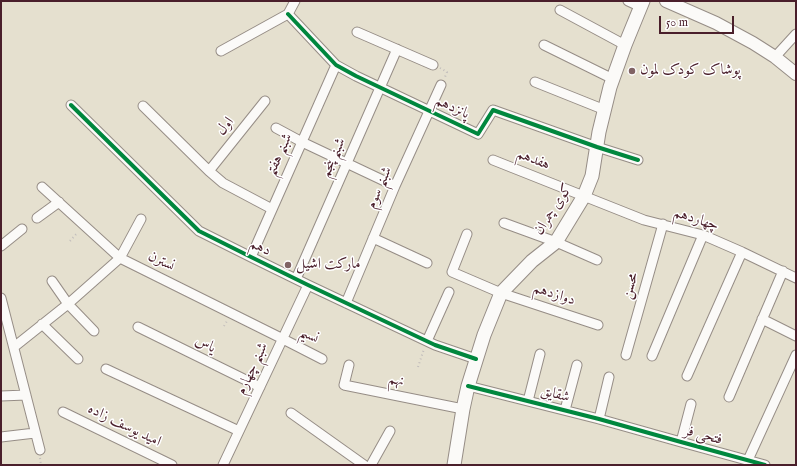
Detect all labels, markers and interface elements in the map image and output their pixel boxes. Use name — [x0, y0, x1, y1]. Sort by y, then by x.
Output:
scale bar — [661, 8, 736, 34]
text: 50 m — [666, 15, 688, 30]
place label: پوشاک کودک لمون — [640, 62, 741, 80]
marker: پوشاک کودک لمون — [627, 66, 637, 76]
street label: پانزدهم — [432, 92, 472, 124]
street label: اول — [213, 114, 239, 140]
street label: شبنم هفتم — [263, 131, 297, 179]
street label: شبنم پنجم — [317, 135, 351, 181]
street label: هفدهم — [514, 145, 552, 175]
street label: شبنم سوم — [363, 164, 397, 212]
street label: کوی چمران — [531, 181, 577, 239]
street label: چهاردهم — [671, 204, 721, 236]
street label: دهم — [246, 235, 274, 261]
street label: نسترن — [145, 248, 177, 276]
place label: مارکت اشیل — [296, 256, 361, 274]
marker: مارکت اشیل — [283, 260, 293, 270]
street label: محسن — [619, 271, 643, 301]
street label: دوازدهم — [531, 280, 577, 310]
street label: نسیم — [296, 324, 322, 348]
street label: یاس — [192, 332, 218, 358]
street label: شبنم چهارم — [233, 340, 273, 398]
street label: نهم — [387, 371, 405, 391]
street label: شقایق — [538, 383, 572, 407]
street label: امید یوسف زاده — [84, 400, 164, 452]
street label: فتحی فر — [682, 422, 724, 450]

